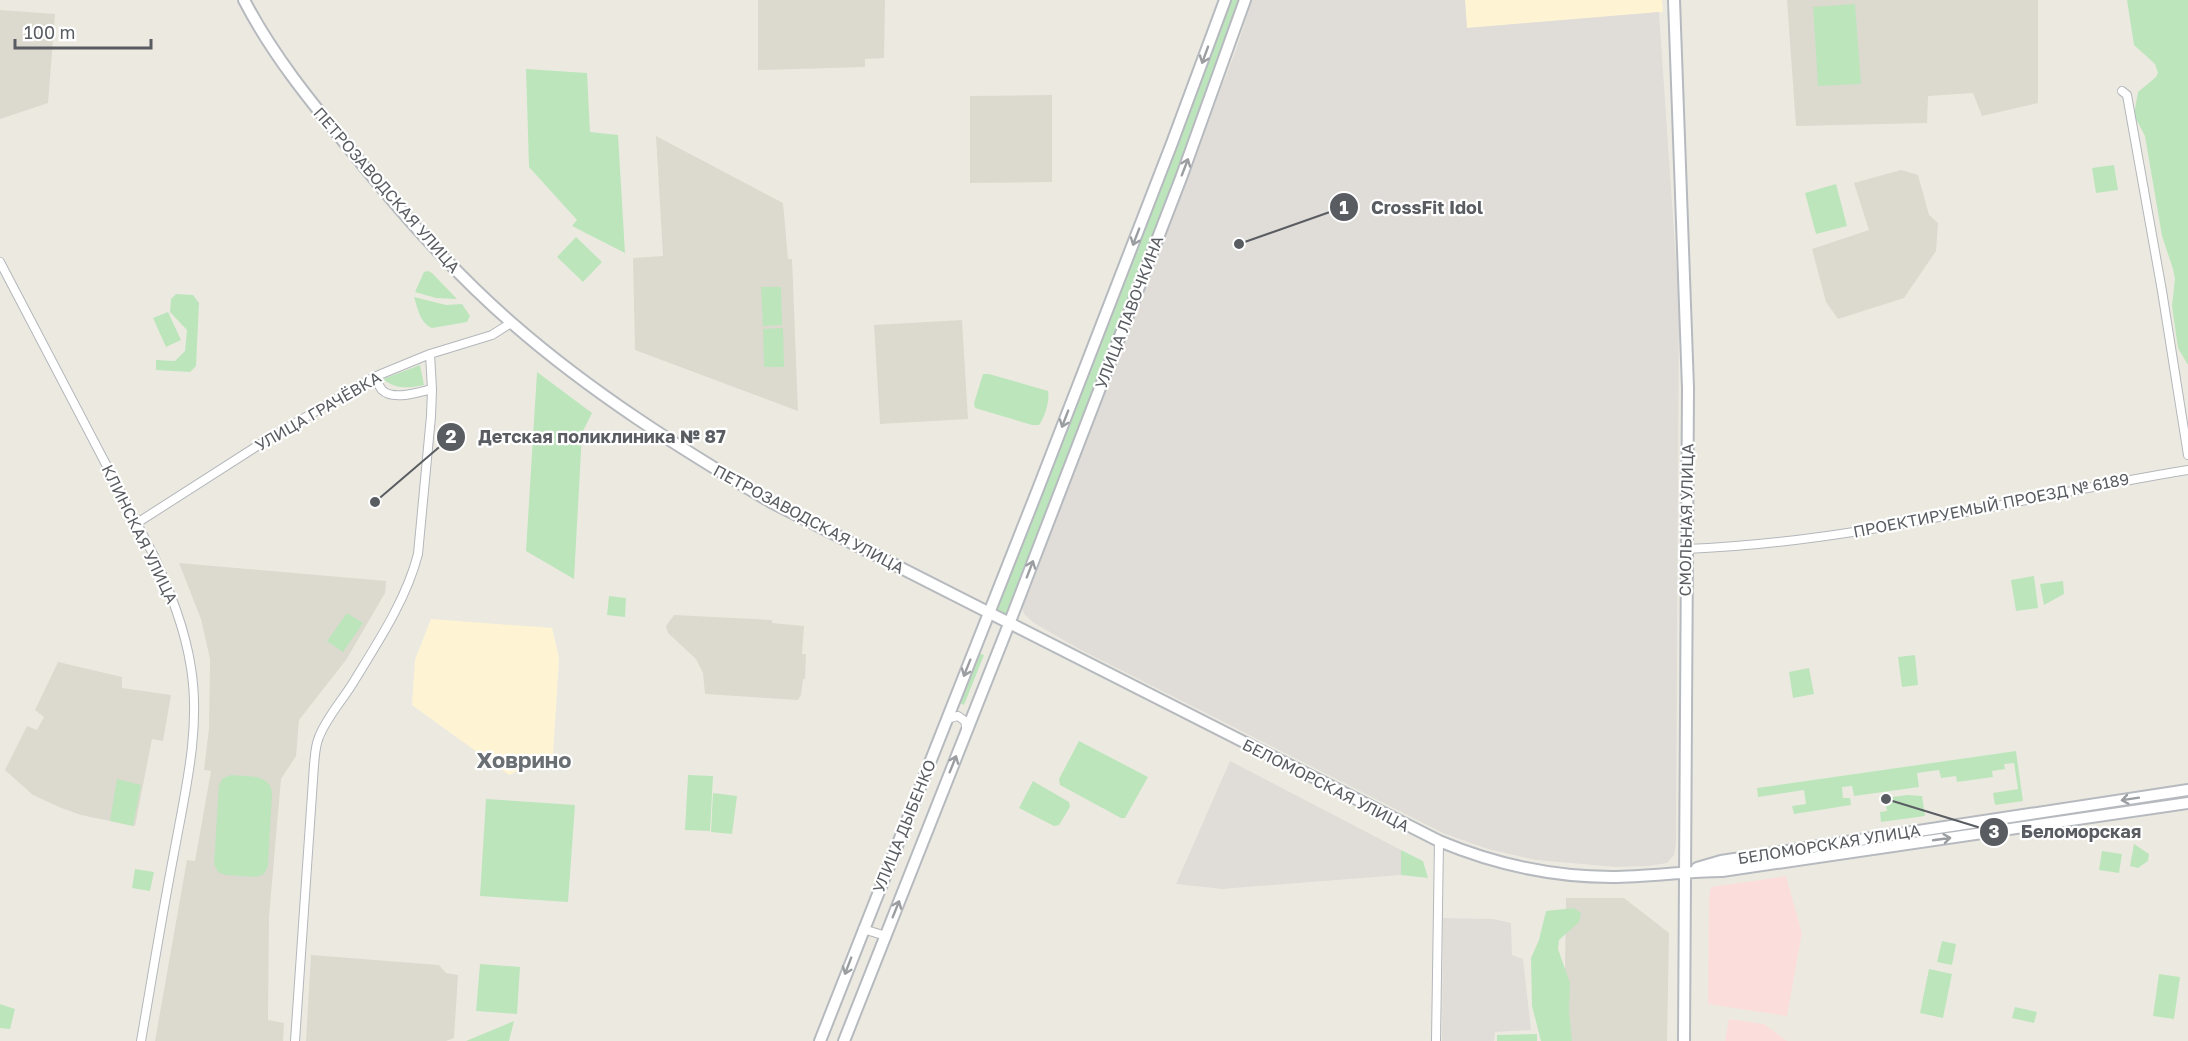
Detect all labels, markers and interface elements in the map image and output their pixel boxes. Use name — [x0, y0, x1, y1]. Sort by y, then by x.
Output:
scale bar — [15, 12, 152, 50]
text: 100 m — [24, 21, 75, 43]
one-way arrow — [1199, 45, 1210, 64]
street label: ПЕТРОЗАВОДСКАЯ УЛИЦА — [310, 103, 465, 277]
one-way arrow — [1181, 158, 1192, 177]
callout: CrossFit Idol — [1329, 189, 1495, 225]
text: 1 — [1339, 196, 1349, 218]
text: CrossFit Idol — [1371, 196, 1483, 218]
one-way arrow — [1129, 228, 1140, 246]
street label: УЛИЦА ЛАВОЧКИНА — [1091, 232, 1168, 391]
street label: УЛИЦА ГРАЧЁВКА — [251, 367, 385, 455]
one-way arrow — [1059, 409, 1070, 428]
callout: Детская поликлиника № 87 — [436, 419, 738, 455]
text: 2 — [446, 425, 457, 447]
text: Детская поликлиника № 87 — [478, 425, 726, 447]
street label: СМОЛЬНАЯ УЛИЦА — [1675, 443, 1697, 597]
street label: ПЕТРОЗАВОДСКАЯ УЛИЦА — [710, 460, 908, 578]
street label: КЛИНСКАЯ УЛИЦА — [98, 461, 182, 607]
street label: ПРОЕКТИРУЕМЫЙ ПРОЕЗД № 6189 — [1851, 468, 2131, 542]
one-way arrow — [1025, 560, 1036, 579]
one-way arrow — [961, 658, 972, 676]
street label: БЕЛОМОРСКАЯ УЛИЦА — [1239, 734, 1413, 836]
district label: Ховрино — [477, 746, 571, 773]
one-way arrow — [949, 755, 960, 774]
street label: УЛИЦА ДЫБЕНКО — [868, 756, 940, 896]
one-way arrow — [2121, 793, 2141, 804]
callout: Беломорская — [1979, 814, 2154, 850]
street label: БЕЛОМОРСКАЯ УЛИЦА — [1736, 820, 1922, 868]
text: 3 — [1989, 820, 2000, 842]
text: Беломорская — [2021, 820, 2141, 842]
one-way arrow — [1931, 833, 1951, 844]
one-way arrow — [892, 900, 903, 918]
one-way arrow — [842, 956, 853, 975]

